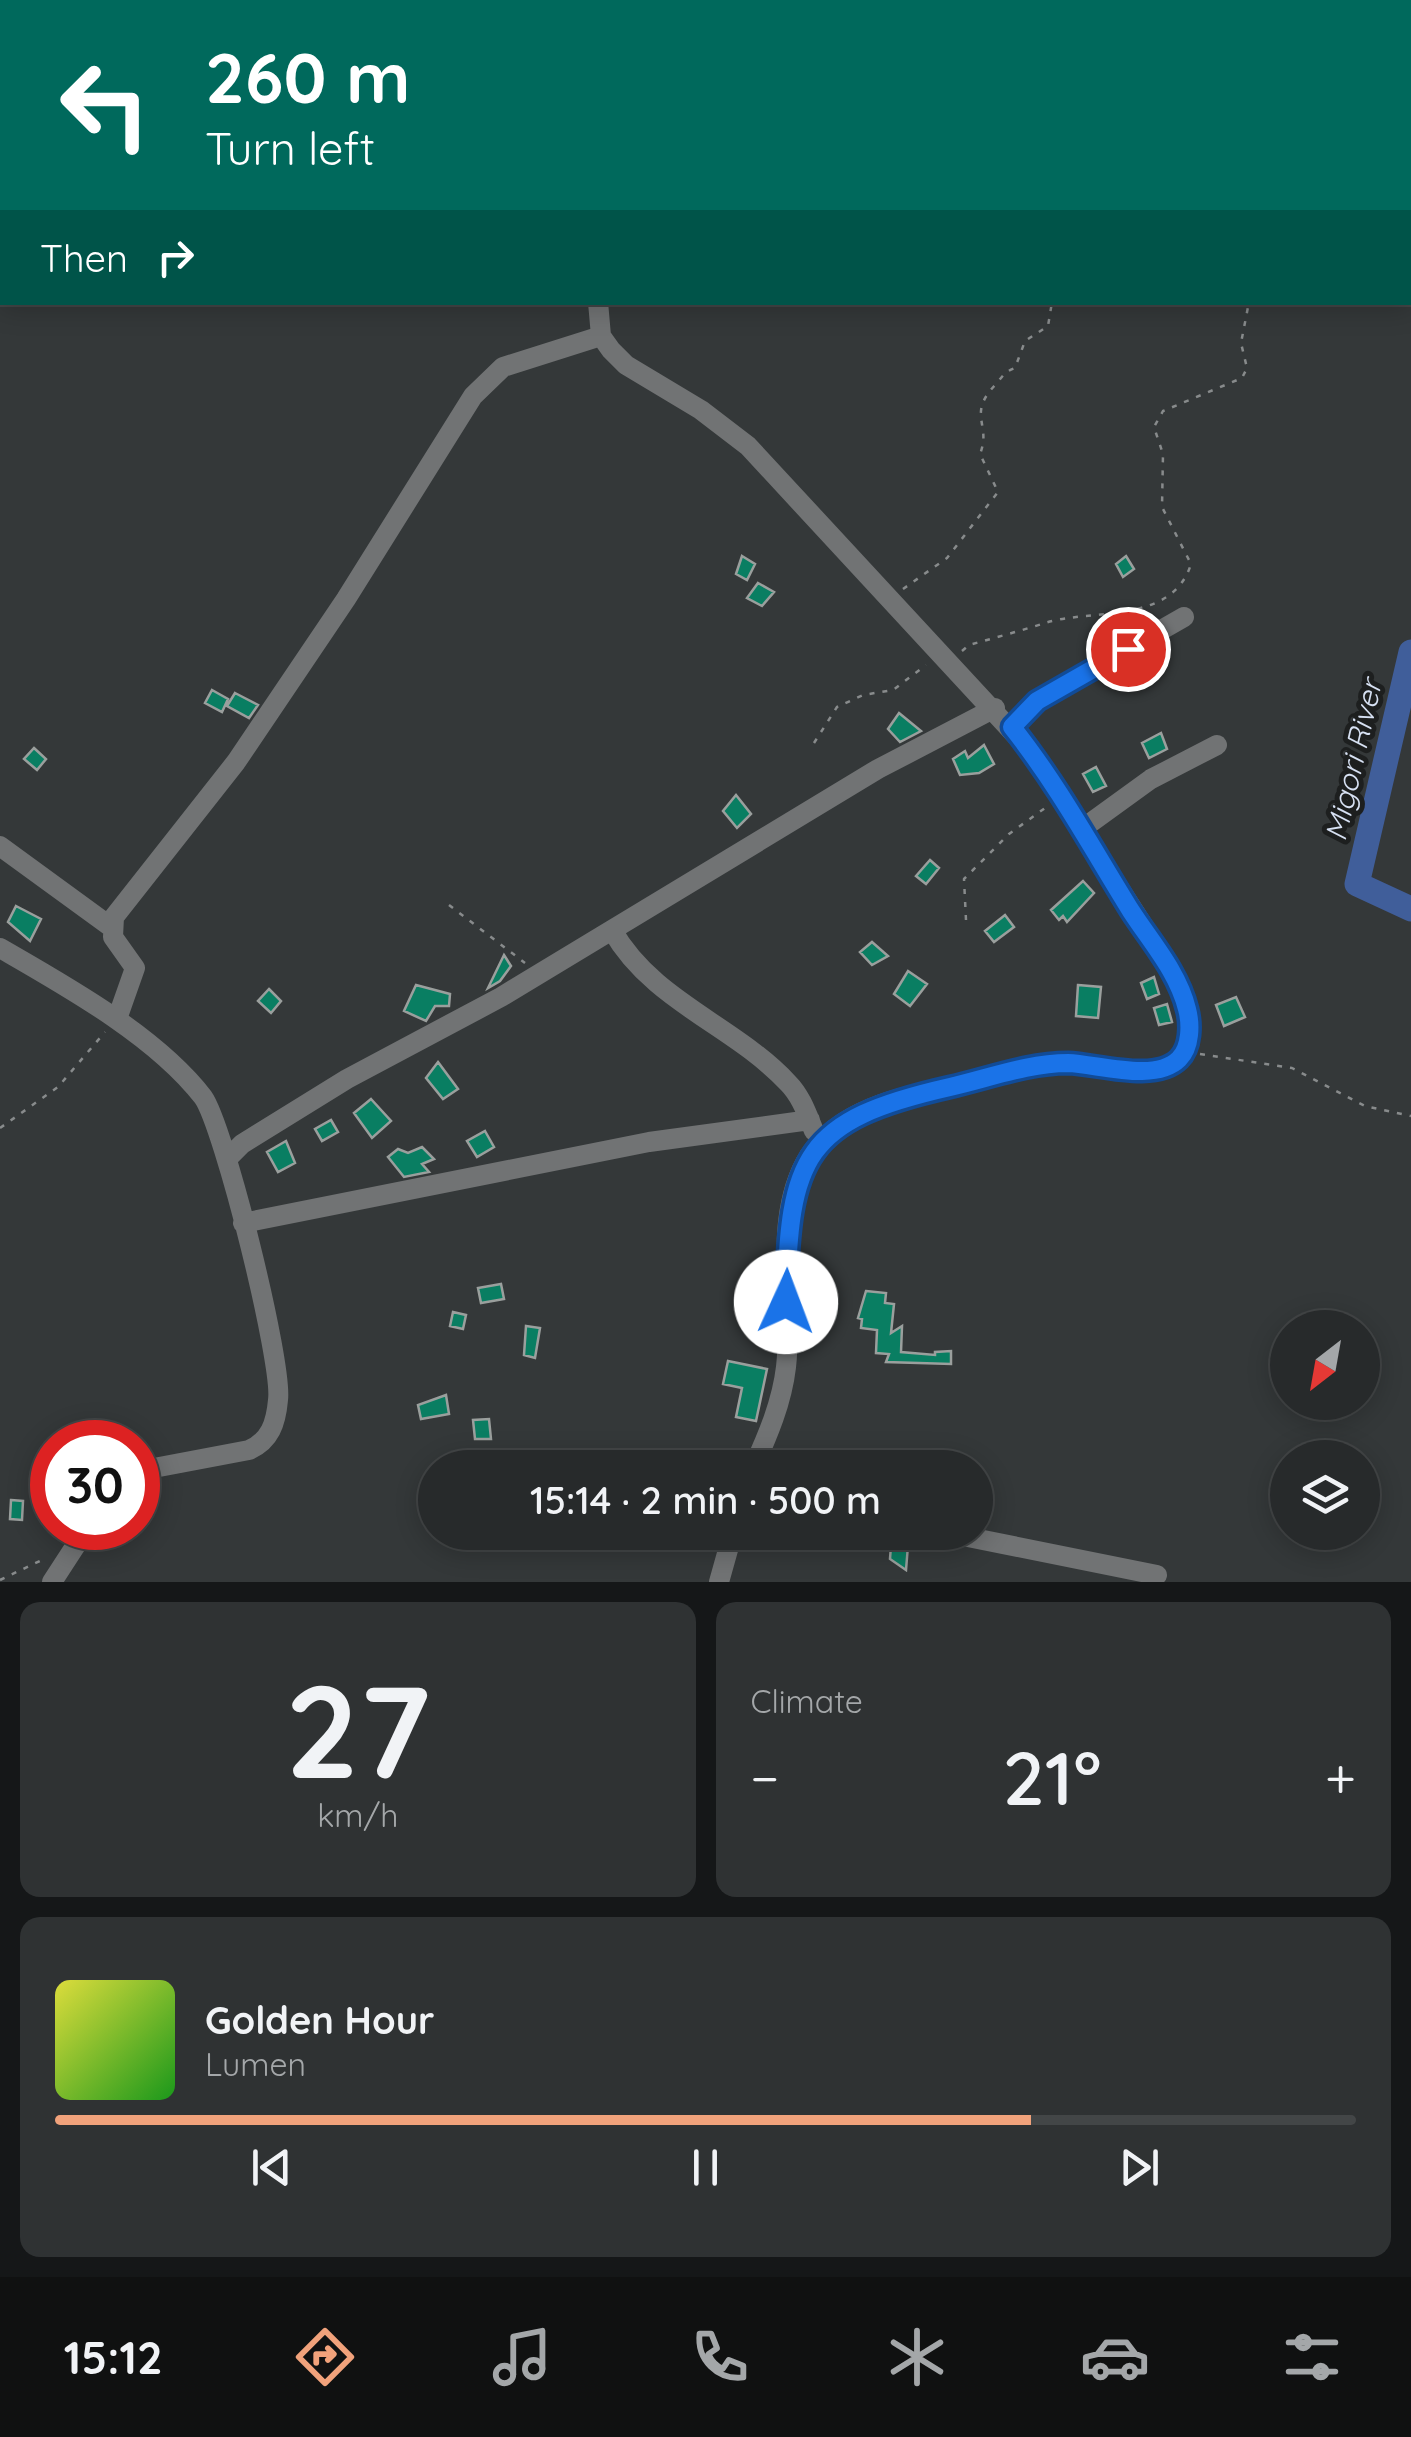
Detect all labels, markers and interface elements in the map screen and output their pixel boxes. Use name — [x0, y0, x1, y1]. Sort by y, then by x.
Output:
text: 260 m — [205, 33, 411, 121]
icon: left — [40, 40, 170, 170]
text: Turn left — [205, 120, 375, 176]
icon: right — [148, 230, 203, 285]
text: Then — [40, 234, 128, 282]
pin — [1086, 607, 1171, 692]
icon: arrive — [1101, 622, 1156, 677]
water label: Migori River — [1316, 672, 1391, 844]
position arrow — [734, 1250, 838, 1354]
north arrow — [1270, 1310, 1380, 1420]
map controls — [1270, 1310, 1380, 1550]
speed limit sign: 30 — [30, 1420, 160, 1550]
button: layers — [1270, 1440, 1380, 1550]
text: 15:14 · 2 min · 500 m — [530, 1476, 881, 1524]
text: 27 — [285, 1648, 430, 1811]
text: Climate — [751, 1681, 863, 1721]
text: 21° — [1003, 1730, 1102, 1824]
text: − — [751, 1743, 779, 1812]
text: + — [1325, 1743, 1356, 1812]
text: km/h — [317, 1795, 398, 1835]
text: Golden Hour — [205, 1996, 434, 2044]
text: Lumen — [205, 2044, 306, 2084]
icon: previous — [244, 2140, 299, 2195]
icon: pause — [678, 2140, 733, 2195]
icon: next — [1112, 2140, 1167, 2195]
icon: directions — [290, 2322, 360, 2392]
icon: music — [487, 2322, 557, 2392]
icon: phone — [685, 2322, 755, 2392]
icon: climate — [882, 2322, 952, 2392]
icon: car — [1080, 2322, 1150, 2392]
icon: filters — [1277, 2322, 1347, 2392]
text: 15:12 — [64, 2329, 163, 2385]

